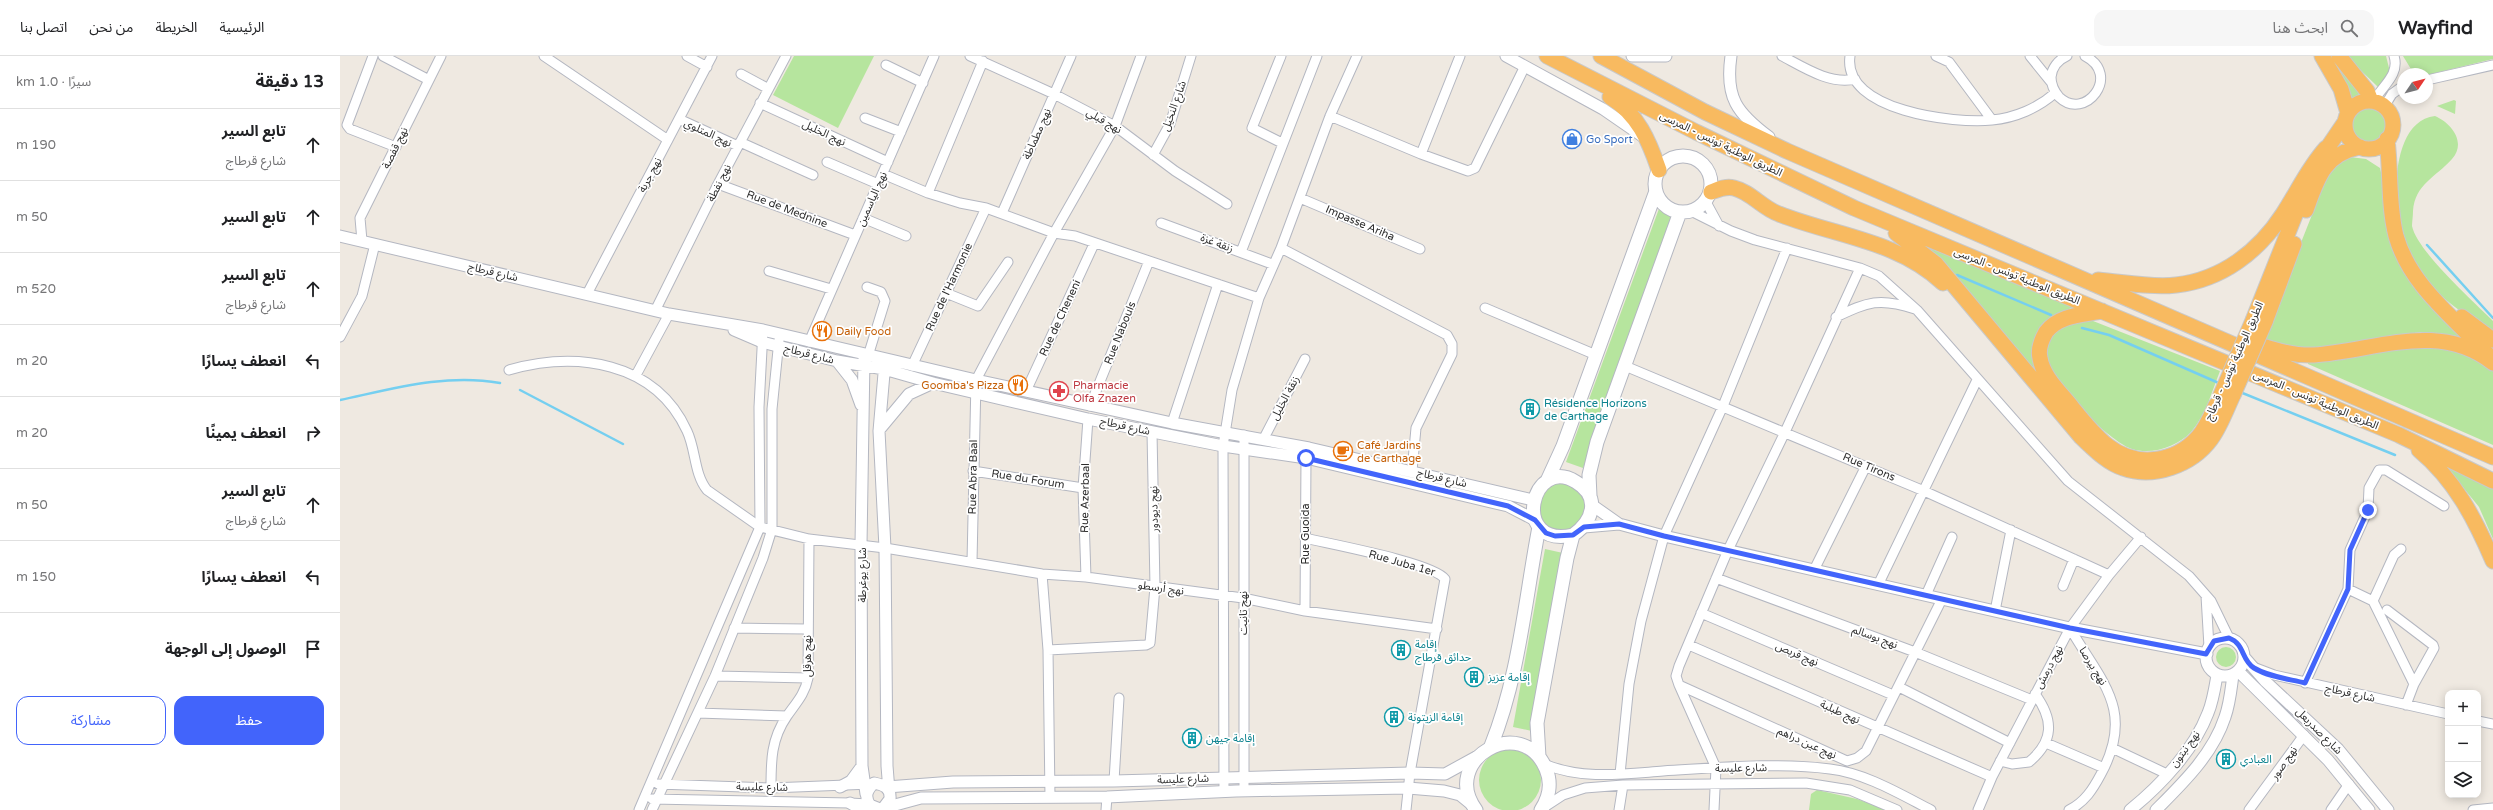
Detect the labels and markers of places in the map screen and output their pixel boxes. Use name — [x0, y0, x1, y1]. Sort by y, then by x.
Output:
shop icon: Go Sport — [1561, 128, 1583, 150]
place label: Go Sport — [1586, 133, 1633, 146]
restaurant icon: Daily Food — [811, 320, 833, 342]
place label: Daily Food — [836, 325, 891, 338]
restaurant icon: Goomba's Pizza — [1007, 374, 1029, 396]
place label: Goomba's Pizza — [921, 379, 1004, 392]
place label: Pharmacie Olfa Znazen — [1073, 379, 1136, 405]
pharmacy icon: Pharmacie Olfa Znazen — [1048, 380, 1070, 402]
place label: Résidence Horizons de Carthage — [1544, 397, 1647, 423]
building icon: Résidence Horizons de Carthage — [1519, 398, 1541, 420]
place label: Café Jardins de Carthage — [1357, 439, 1421, 465]
cafe icon: Café Jardins de Carthage — [1332, 440, 1354, 462]
place label: إقامة حدائق قرطاج — [1415, 638, 1472, 665]
building icon: إقامة حدائق قرطاج — [1390, 639, 1412, 661]
building icon: إقامة عزيز — [1463, 666, 1485, 688]
place label: إقامة عزيز — [1487, 671, 1531, 685]
building icon: إقامة الزيتونة — [1383, 706, 1405, 728]
place label: إقامة الزيتونة — [1408, 711, 1464, 725]
building icon: إقامة جيهن — [1181, 727, 1203, 749]
place label: إقامة جيهن — [1206, 732, 1256, 746]
building icon: العبادي — [2215, 748, 2237, 770]
place label: العبادي — [2240, 753, 2272, 768]

